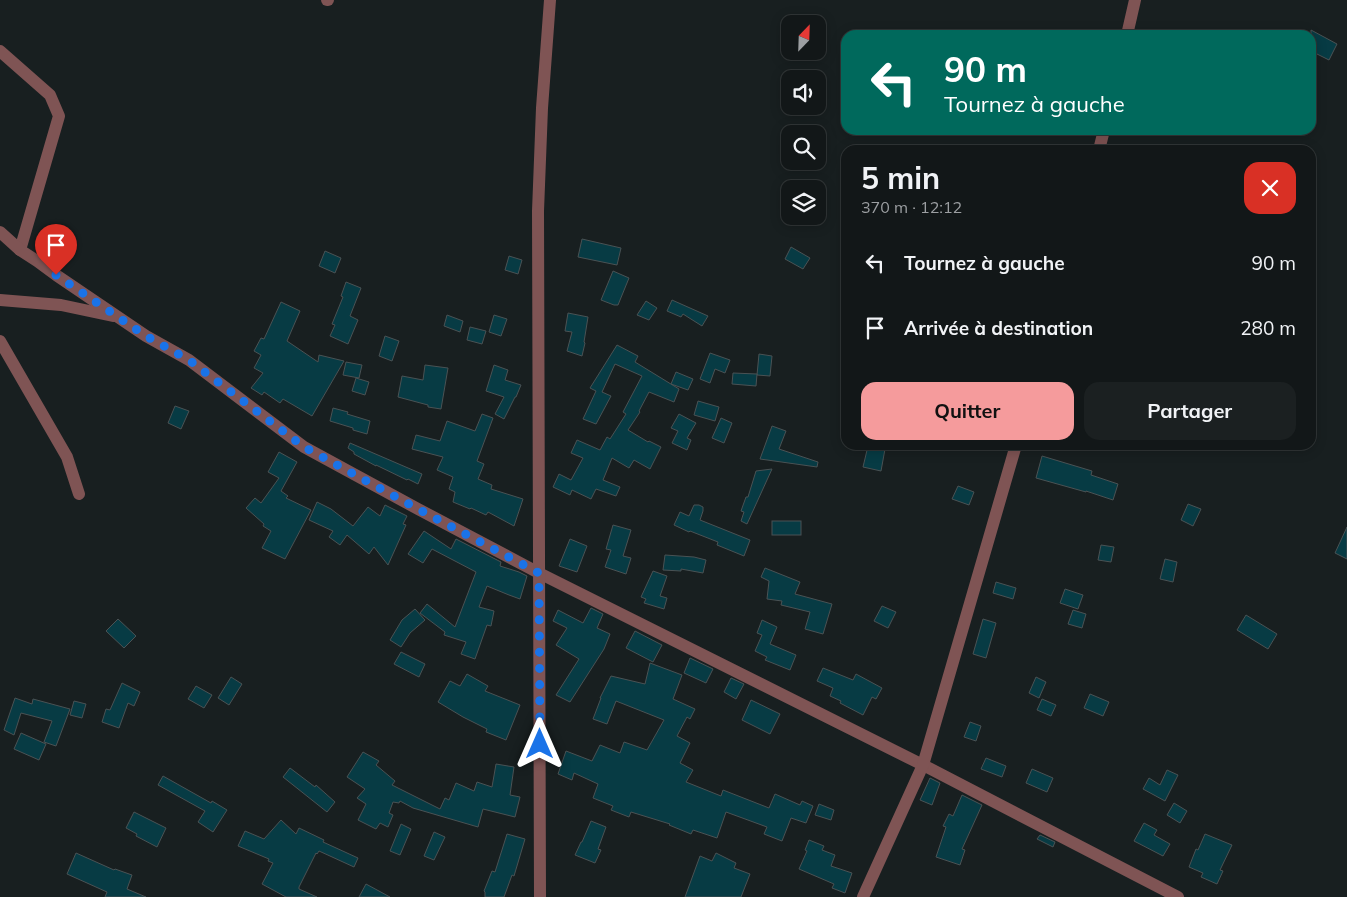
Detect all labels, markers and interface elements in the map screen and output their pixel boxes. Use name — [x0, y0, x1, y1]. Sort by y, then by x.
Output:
north arrow — [781, 15, 826, 60]
map controls — [781, 15, 826, 225]
text: 90 m — [944, 47, 1027, 91]
icon: left — [861, 50, 926, 115]
button: sound — [781, 70, 826, 115]
text: Tournez à gauche — [944, 90, 1125, 118]
button: search — [781, 125, 826, 170]
text: 5 min — [861, 159, 940, 197]
button: close — [1244, 162, 1296, 214]
button: layers — [781, 180, 826, 225]
text: 370 m · 12:12 — [861, 197, 962, 217]
pin — [35, 224, 77, 275]
icon: arrive — [42, 231, 70, 259]
icon: left — [861, 249, 889, 277]
text: Tournez à gauche — [904, 251, 1065, 275]
text: 90 m — [1252, 251, 1296, 275]
icon: arrive — [861, 314, 889, 342]
text: Arrivée à destination — [904, 316, 1093, 340]
text: 280 m — [1240, 316, 1296, 340]
button: Quitter — [861, 382, 1074, 440]
button: Partager — [1084, 382, 1296, 440]
position arrow — [513, 717, 565, 769]

